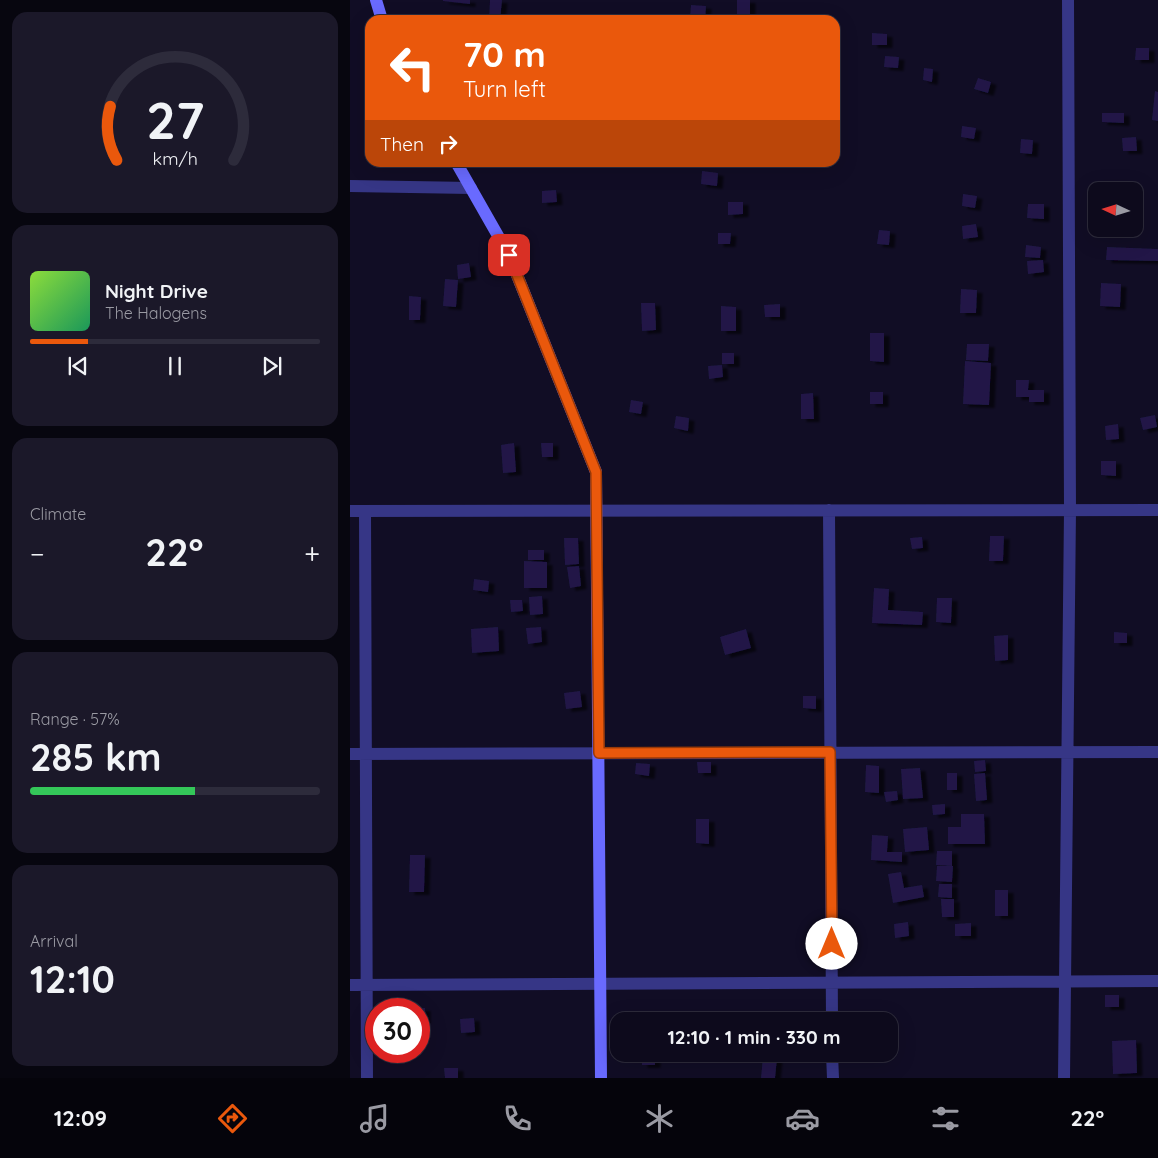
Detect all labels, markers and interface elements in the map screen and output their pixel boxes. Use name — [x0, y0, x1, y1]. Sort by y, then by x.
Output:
text: 70 m — [463, 32, 546, 76]
icon: left — [380, 35, 445, 100]
text: Turn left — [463, 75, 546, 103]
text: 27 — [146, 87, 204, 152]
icon: right — [434, 130, 462, 158]
text: Then — [380, 132, 424, 156]
text: km/h — [152, 147, 198, 169]
north arrow — [1088, 182, 1142, 238]
map controls — [1088, 182, 1143, 237]
pin — [488, 234, 530, 276]
icon: arrive — [495, 241, 523, 269]
text: Night Drive — [105, 279, 208, 303]
text: The Halogens — [105, 303, 207, 323]
icon: previous — [64, 352, 92, 380]
icon: pause — [161, 352, 189, 380]
icon: next — [258, 352, 286, 380]
text: Climate — [30, 504, 86, 524]
text: 22° — [145, 528, 203, 576]
text: − — [30, 536, 45, 571]
text: + — [304, 536, 320, 571]
text: Range · 57% — [30, 709, 120, 729]
text: 285 km — [30, 733, 162, 781]
position arrow — [805, 917, 857, 969]
text: Arrival — [30, 931, 78, 951]
text: 12:10 — [30, 955, 115, 1003]
speed limit sign: 30 — [365, 998, 430, 1063]
text: 12:10 · 1 min · 330 m — [667, 1025, 841, 1049]
icon: directions — [215, 1101, 250, 1136]
icon: music — [357, 1101, 392, 1136]
icon: phone — [500, 1101, 535, 1136]
icon: climate — [642, 1101, 677, 1136]
icon: car — [785, 1101, 820, 1136]
icon: filters — [928, 1101, 963, 1136]
text: 12:09 — [54, 1104, 107, 1132]
text: 22° — [1070, 1104, 1104, 1132]

